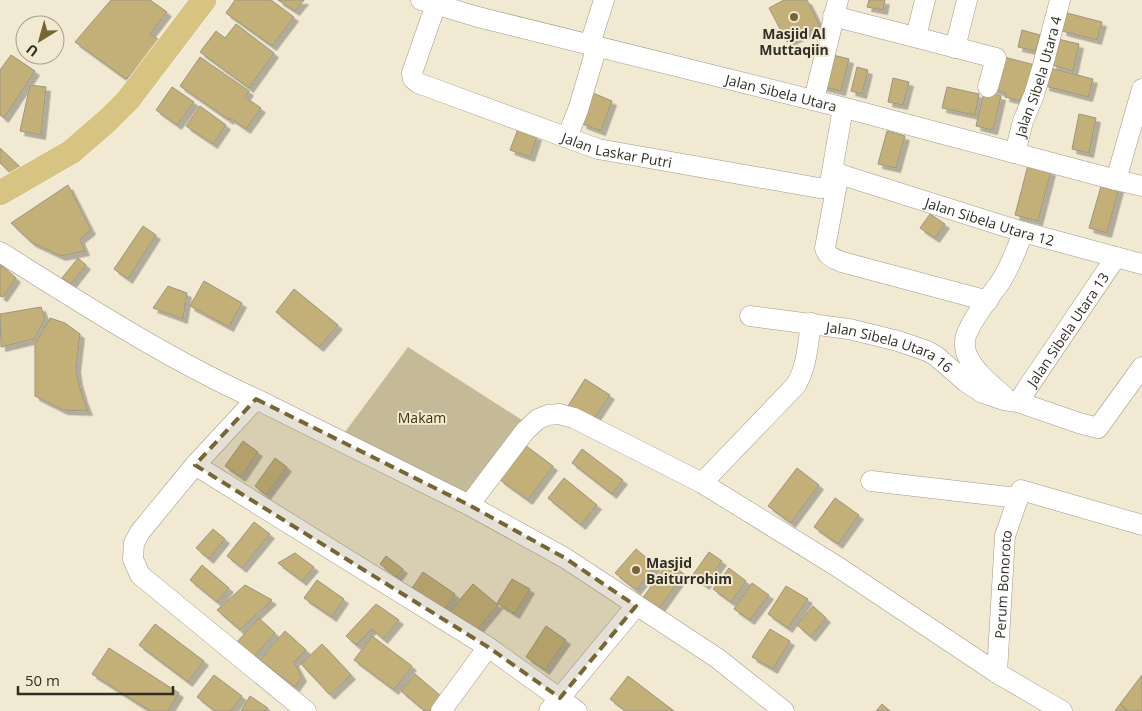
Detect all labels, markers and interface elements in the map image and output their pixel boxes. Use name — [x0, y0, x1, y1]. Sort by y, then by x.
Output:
marker: Masjid Al Muttaqiin — [788, 11, 800, 23]
street label: Jalan Sibela Utara 4 — [1009, 14, 1065, 141]
north arrow — [15, 15, 65, 65]
place label: Masjid Al Muttaqiin — [759, 24, 829, 59]
text: U — [22, 40, 42, 62]
street label: Jalan Sibela Utara — [722, 69, 839, 115]
street label: Jalan Laskar Putri — [558, 126, 674, 171]
street label: Jalan Sibela Utara 12 — [921, 192, 1056, 249]
street label: Jalan Sibela Utara 13 — [1021, 268, 1113, 392]
street label: Jalan Sibela Utara 16 — [823, 316, 957, 376]
park label: Makam — [398, 408, 446, 427]
street label: Perum Bonoroto — [990, 527, 1016, 639]
place label: Masjid Baiturrohim — [646, 553, 732, 588]
marker: Masjid Baiturrohim — [630, 564, 642, 576]
scale bar — [18, 664, 172, 696]
text: 50 m — [25, 670, 60, 690]

